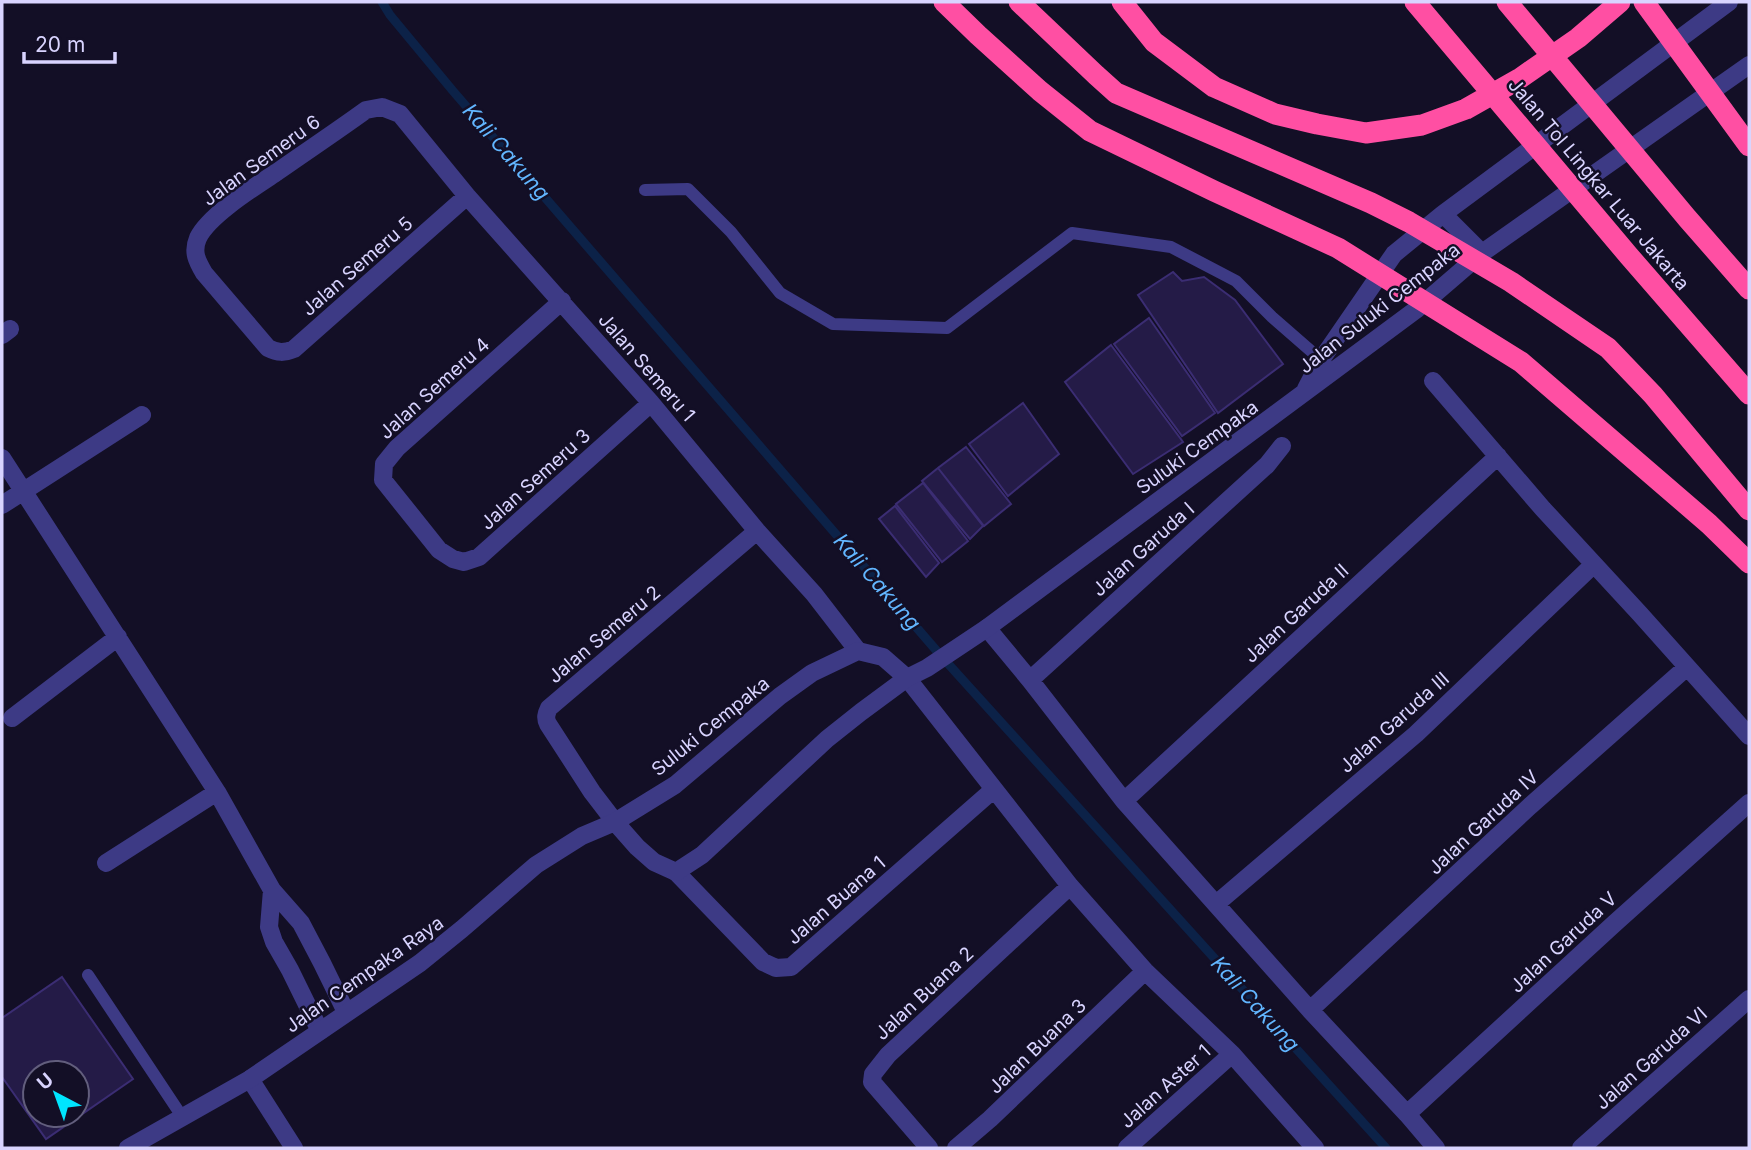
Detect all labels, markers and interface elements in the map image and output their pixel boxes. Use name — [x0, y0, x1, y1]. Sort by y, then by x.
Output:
scale bar — [24, 21, 116, 65]
text: 20 m — [35, 32, 85, 57]
street label: Jalan Tol Lingkar Luar Jakarta — [1503, 74, 1694, 295]
water label: Kali Cakung — [458, 98, 555, 205]
street label: Jalan Semeru 6 — [198, 110, 325, 211]
street label: Jalan Semeru 5 — [297, 212, 418, 321]
street label: Jalan Suluki Cempaka — [1294, 238, 1464, 378]
street label: Jalan Semeru 1 — [593, 309, 700, 426]
street label: Jalan Semeru 4 — [374, 333, 494, 444]
street label: Suluki Cempaka — [1132, 396, 1263, 499]
street label: Jalan Semeru 3 — [476, 424, 595, 535]
street label: Jalan Garuda I — [1088, 498, 1199, 601]
water label: Kali Cakung — [829, 528, 926, 635]
street label: Jalan Garuda II — [1239, 559, 1353, 668]
street label: Jalan Semeru 2 — [543, 581, 665, 688]
street label: Jalan Garuda III — [1335, 667, 1454, 778]
street label: Suluki Cempaka — [647, 672, 774, 781]
street label: Jalan Garuda IV — [1423, 765, 1543, 879]
street label: Jalan Buana 1 — [782, 851, 890, 949]
street label: Jalan Garuda V — [1505, 887, 1621, 998]
street label: Jalan Cempaka Raya — [281, 911, 448, 1038]
street label: Jalan Buana 2 — [870, 942, 978, 1045]
water label: Kali Cakung — [1206, 951, 1305, 1057]
street label: Jalan Buana 3 — [984, 994, 1091, 1099]
street label: Jalan Garuda VI — [1591, 1002, 1712, 1115]
street label: Jalan Aster 1 — [1115, 1040, 1215, 1133]
north arrow — [21, 1059, 91, 1129]
text: U — [32, 1068, 58, 1095]

